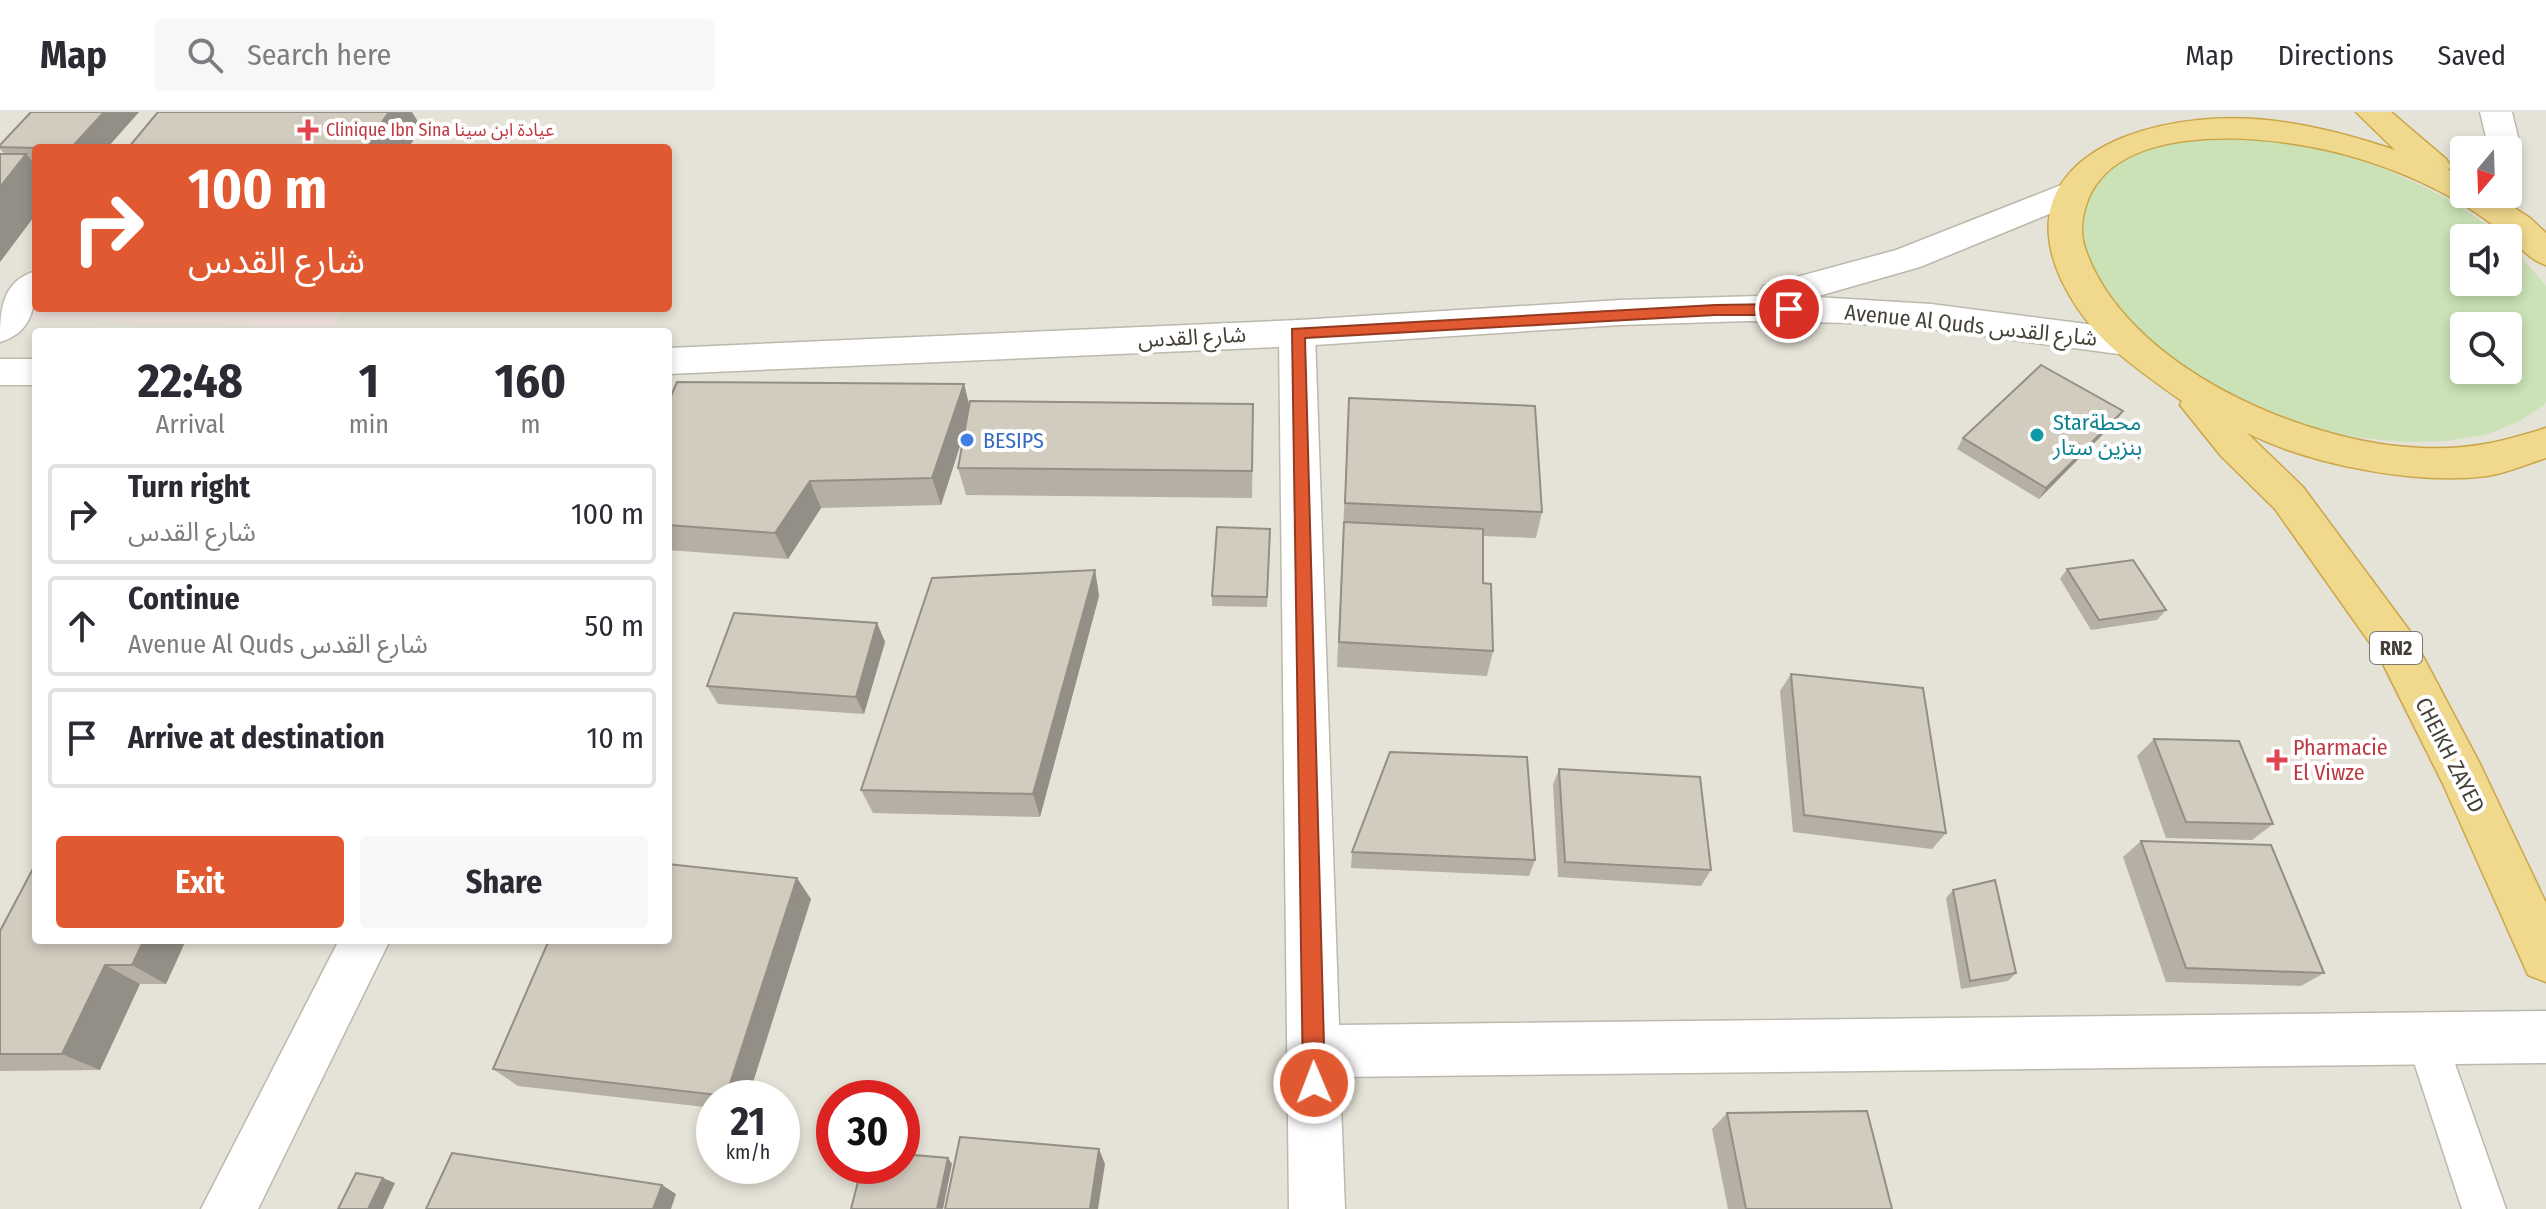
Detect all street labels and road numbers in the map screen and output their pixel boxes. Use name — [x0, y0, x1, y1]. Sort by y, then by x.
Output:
street label: Avenue Al Quds شارع القدس — [1843, 298, 2099, 355]
street label: شارع القدس — [1137, 321, 1247, 356]
road number: RN2 — [2370, 632, 2422, 664]
street label: CHEIKH ZAYED — [2409, 693, 2491, 817]

